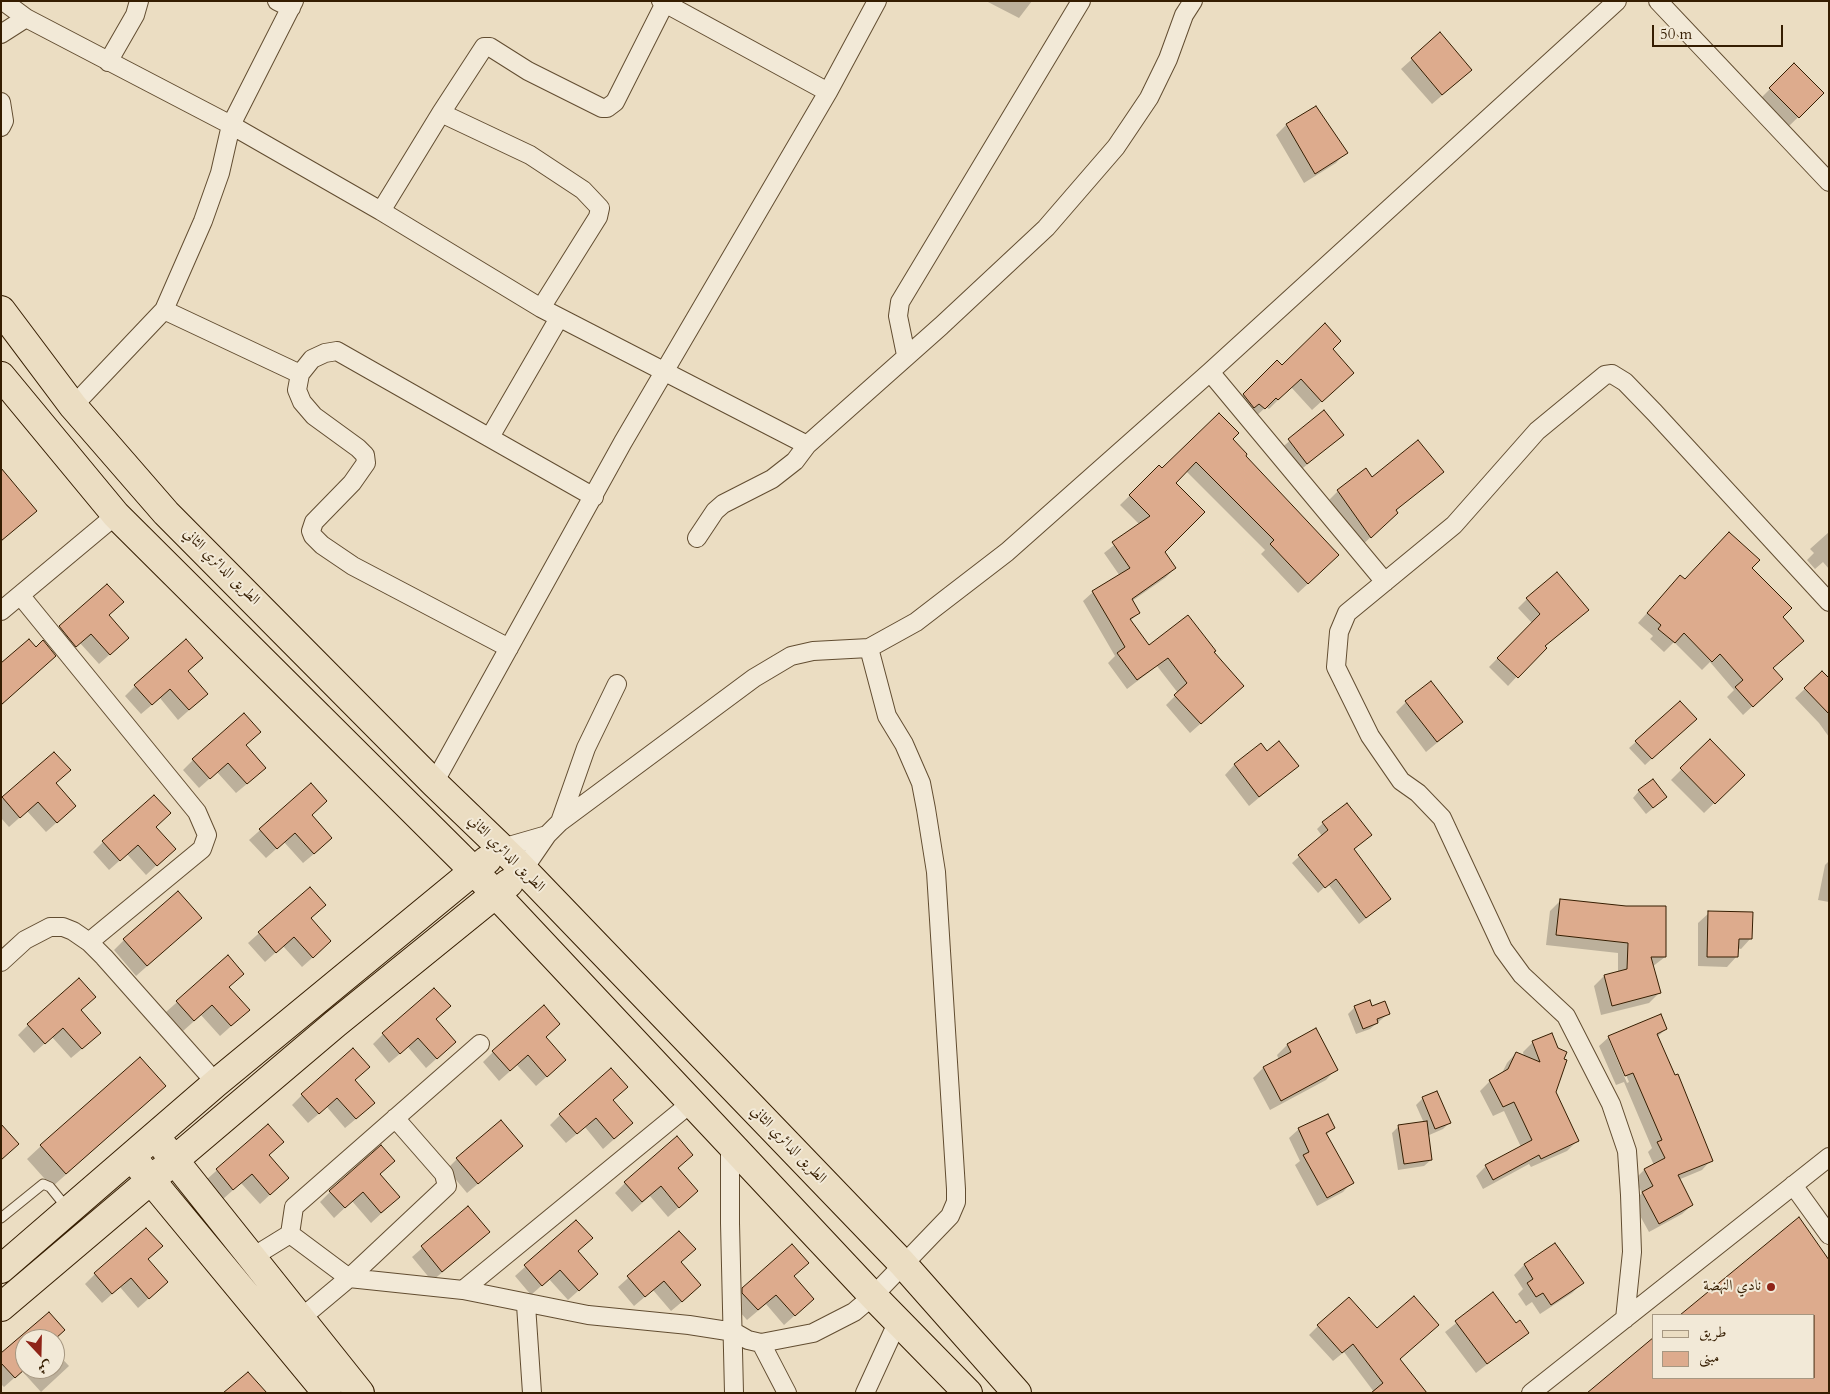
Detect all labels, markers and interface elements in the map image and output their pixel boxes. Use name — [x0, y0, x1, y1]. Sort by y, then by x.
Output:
scale bar — [1655, 15, 1786, 47]
text: 50 m — [1660, 24, 1692, 44]
street label: الطريق الدائري الثاني — [179, 525, 263, 609]
street label: الطريق الدائري الثاني — [464, 812, 548, 896]
street label: الطريق الدائري الثاني — [746, 1102, 830, 1188]
place label: نادي النهضة — [1703, 1278, 1761, 1296]
marker: نادي النهضة — [1765, 1281, 1777, 1293]
legend — [1652, 1314, 1815, 1379]
text: طريق — [1699, 1322, 1726, 1342]
north arrow — [15, 1329, 65, 1379]
text: مبنى — [1699, 1347, 1719, 1367]
text: ش — [35, 1356, 55, 1379]

